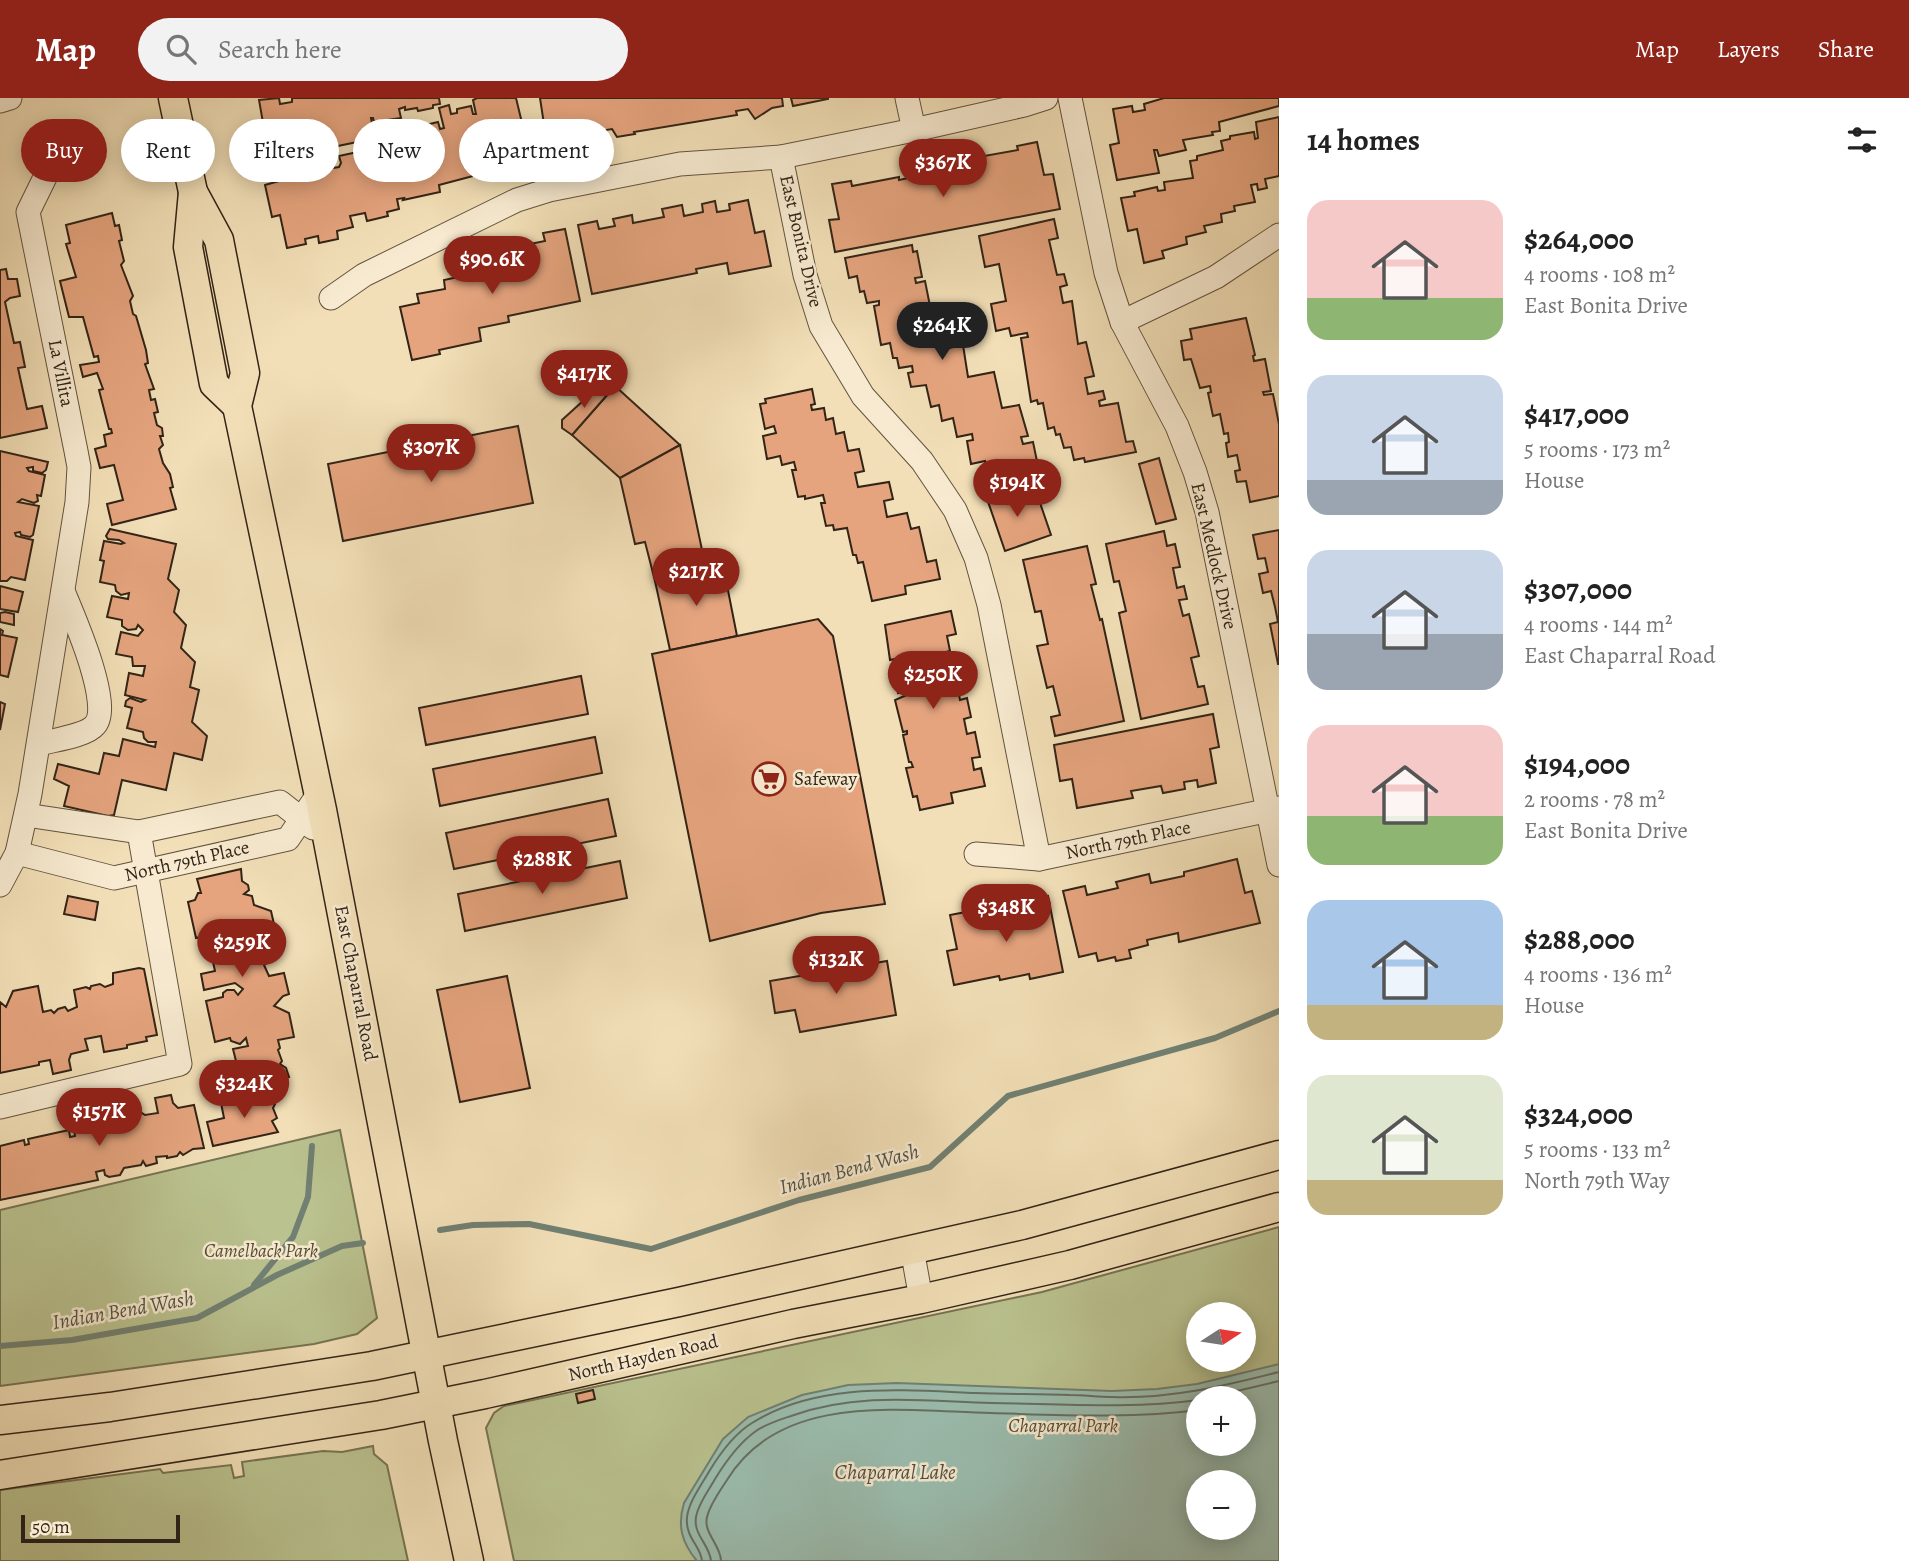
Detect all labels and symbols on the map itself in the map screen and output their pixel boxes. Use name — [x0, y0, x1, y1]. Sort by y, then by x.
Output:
pin: $367K — [894, 140, 992, 199]
street label: East Bonita Drive — [773, 172, 829, 310]
pin: $90.6K — [435, 236, 549, 296]
pin: $264K — [893, 302, 991, 362]
street label: La Villita — [42, 337, 80, 409]
pin: $417K — [535, 350, 633, 410]
pin: $307K — [382, 424, 480, 484]
pin: $194K — [968, 460, 1066, 519]
street label: East Medlock Drive — [1184, 480, 1244, 632]
pin: $217K — [647, 548, 745, 608]
pin: $250K — [884, 652, 982, 711]
supermarket icon: Safeway — [750, 760, 788, 798]
place label: Safeway — [794, 766, 858, 792]
street label: North 79th Place — [1063, 814, 1193, 866]
street label: North 79th Place — [122, 834, 252, 888]
pin: $288K — [493, 836, 591, 896]
pin: $348K — [957, 884, 1055, 944]
street label: East Chaparral Road — [328, 903, 384, 1064]
pin: $259K — [193, 920, 291, 979]
pin: $132K — [787, 936, 885, 996]
pin: $324K — [195, 1060, 293, 1120]
pin: $157K — [50, 1088, 148, 1148]
water label: Indian Bend Wash — [776, 1137, 922, 1201]
park label: Camelback Park — [204, 1238, 318, 1264]
water label: Indian Bend Wash — [50, 1284, 196, 1336]
north arrow — [1186, 1302, 1256, 1372]
street label: North Hayden Road — [565, 1328, 721, 1388]
park label: Chaparral Park — [1008, 1413, 1118, 1439]
water label: Chaparral Lake — [834, 1458, 956, 1486]
scale bar — [21, 1512, 180, 1544]

